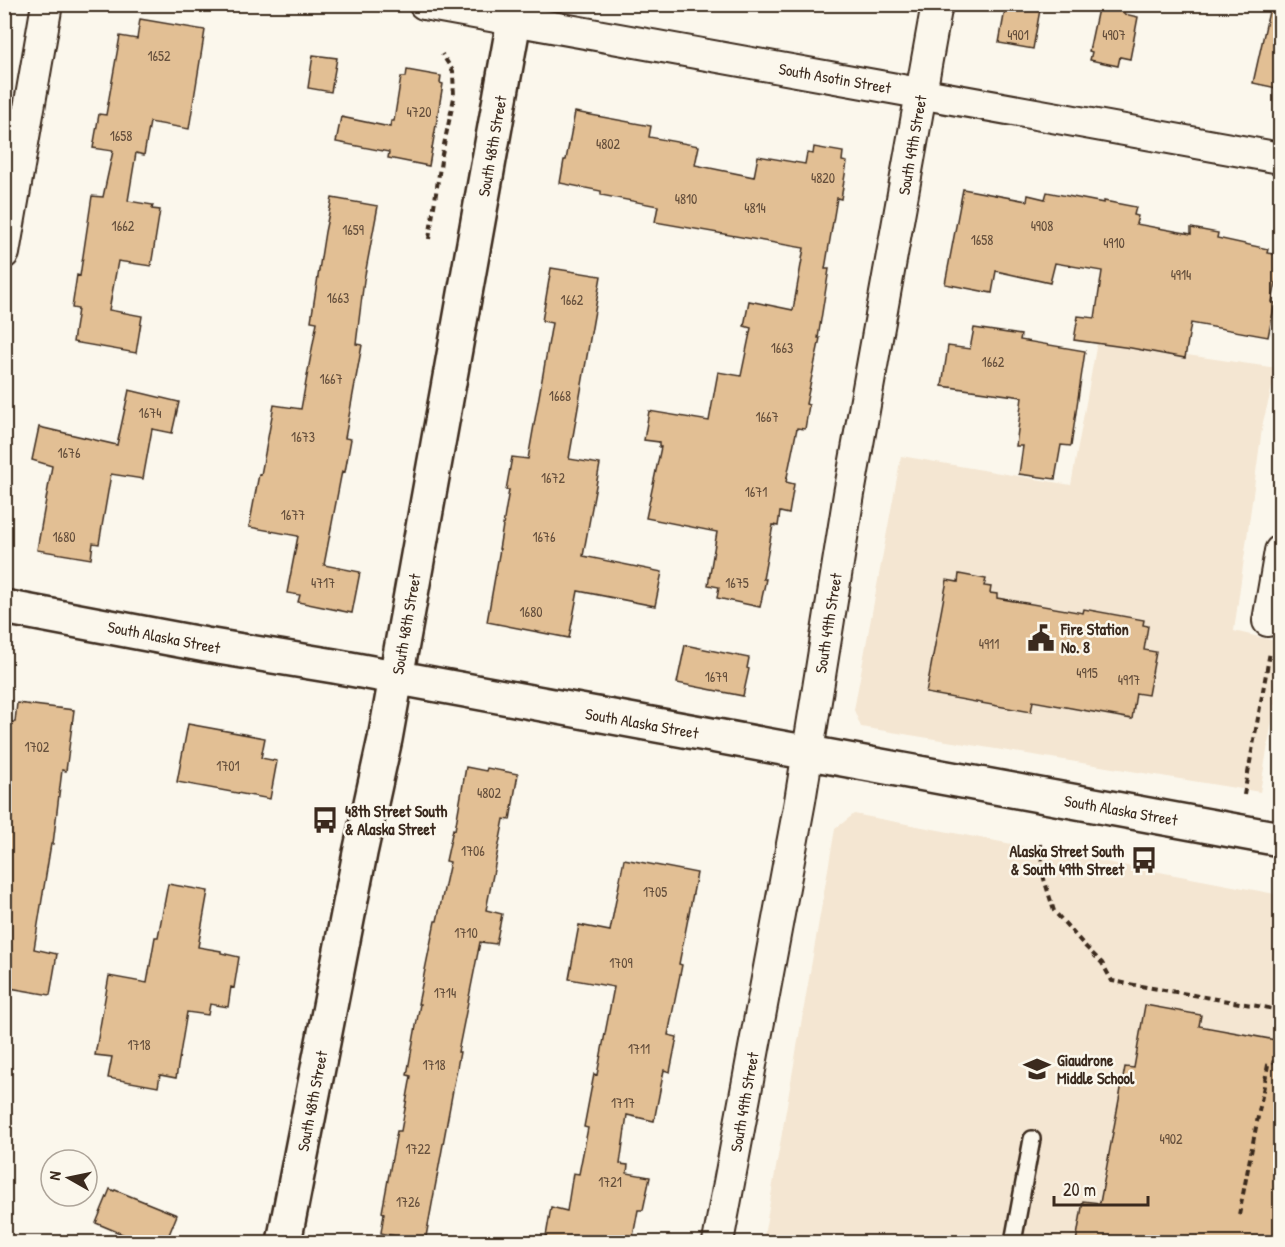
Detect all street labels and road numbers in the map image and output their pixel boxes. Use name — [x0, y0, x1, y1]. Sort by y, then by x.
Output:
street label: South Asotin Street — [777, 57, 893, 99]
street label: South 48th Street — [472, 93, 512, 198]
street label: South 49th Street — [892, 93, 932, 197]
street label: South 48th Street — [386, 571, 426, 676]
street label: South 49th Street — [809, 571, 847, 675]
street label: South Alaska Street — [106, 615, 223, 659]
street label: South Alaska Street — [584, 702, 701, 744]
street label: South Alaska Street — [1063, 789, 1180, 831]
street label: South 48th Street — [291, 1048, 333, 1153]
street label: South 49th Street — [724, 1050, 764, 1154]

